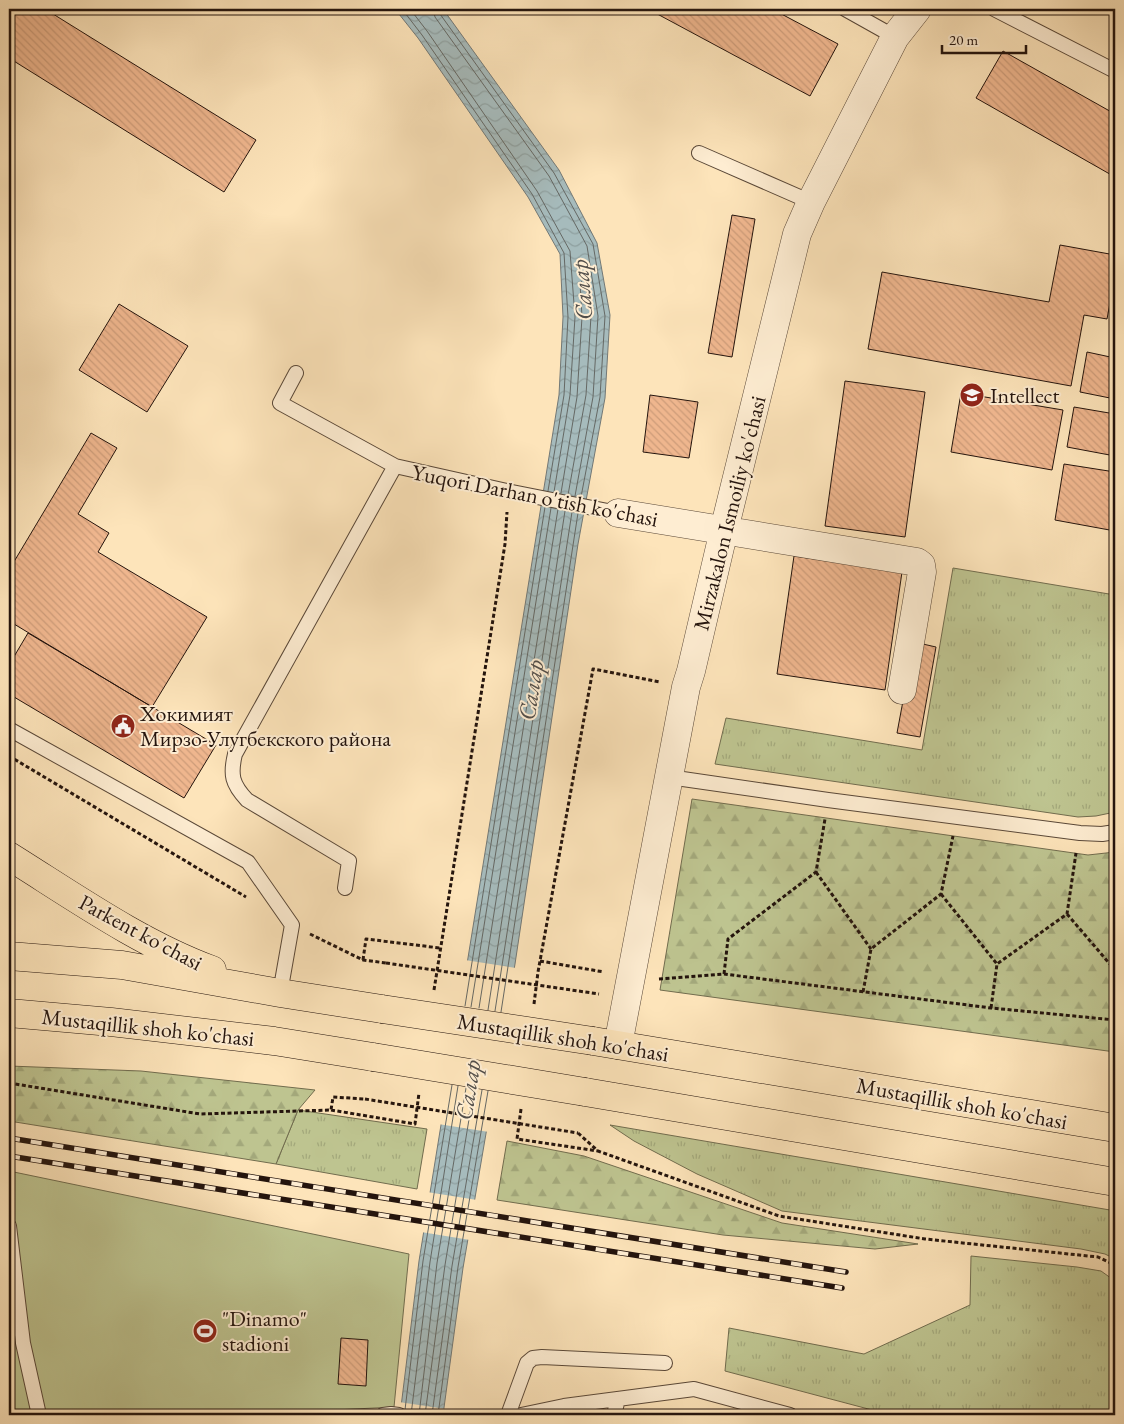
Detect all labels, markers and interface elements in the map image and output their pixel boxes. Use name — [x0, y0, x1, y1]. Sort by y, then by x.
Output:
scale bar — [942, 22, 1025, 54]
text: 20 m — [949, 30, 978, 49]
water label: Салар — [563, 258, 600, 322]
place label: Intellect — [990, 381, 1059, 410]
school or university icon: Intellect — [959, 382, 985, 408]
street label: Mirzakalon Ismoiliy ko'chasi — [686, 393, 773, 633]
street label: Yuqori Darhan o'tish ko'chasi — [409, 457, 661, 534]
water label: Салар — [510, 657, 551, 722]
place label: Хокимият Мирзо-Улугбекского района — [139, 699, 391, 753]
public building icon: Хокимият Мирзо-Улугбекского района — [110, 713, 136, 739]
street label: Parkent ko'chasi — [74, 888, 208, 977]
street label: Mustaqillik shoh ko'chasi — [40, 1002, 256, 1053]
street label: Mustaqillik shoh ko'chasi — [455, 1006, 671, 1069]
water label: Салар — [447, 1057, 488, 1122]
street label: Mustaqillik shoh ko'chasi — [854, 1071, 1070, 1136]
place label: "Dinamo" stadioni — [222, 1304, 307, 1358]
sports icon: "Dinamo" stadioni — [192, 1318, 218, 1344]

